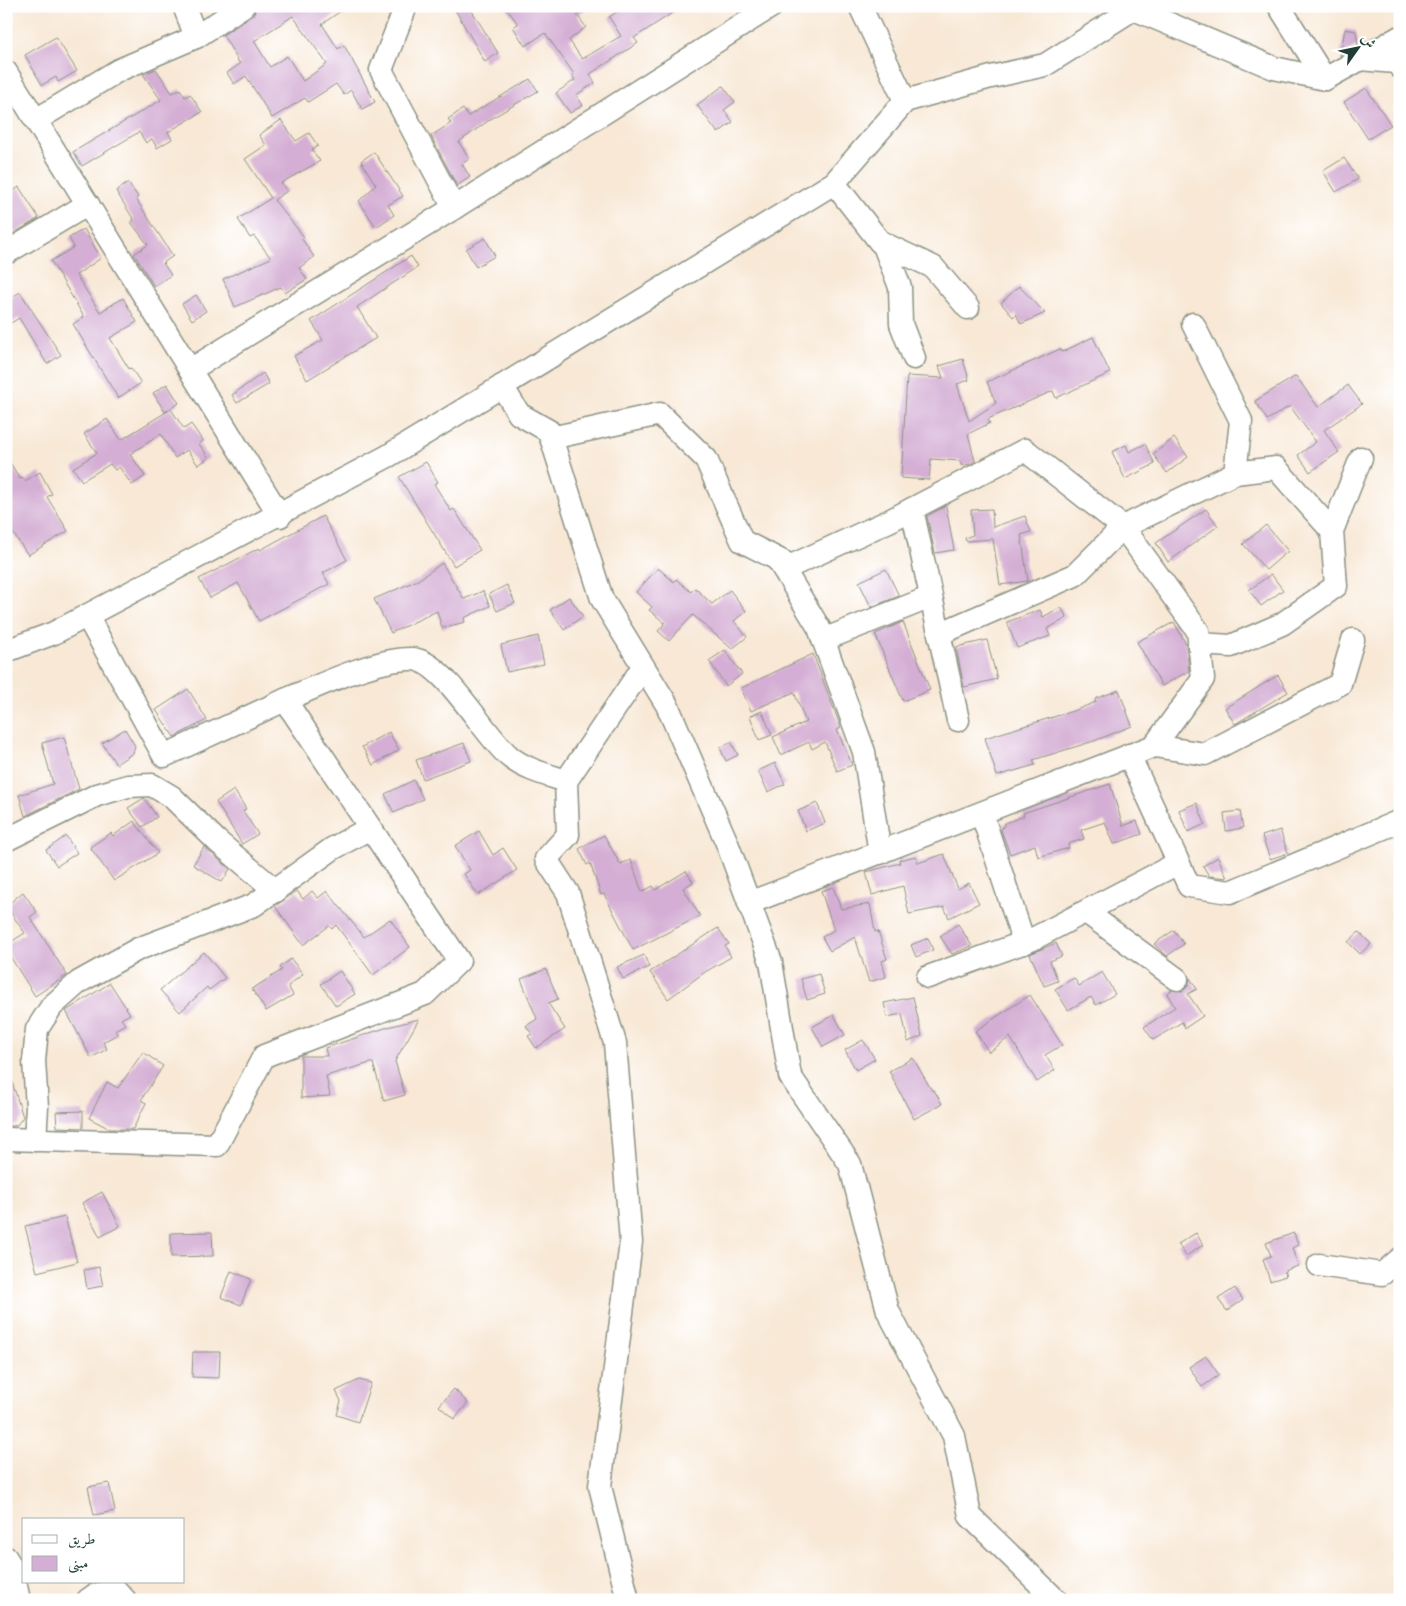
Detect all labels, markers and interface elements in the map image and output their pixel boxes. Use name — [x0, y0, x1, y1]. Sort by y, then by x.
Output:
north arrow — [1334, 22, 1384, 72]
text: ش — [1358, 30, 1380, 52]
legend — [22, 1518, 185, 1584]
text: طريق — [68, 1529, 95, 1549]
text: مبنى — [68, 1553, 88, 1574]

